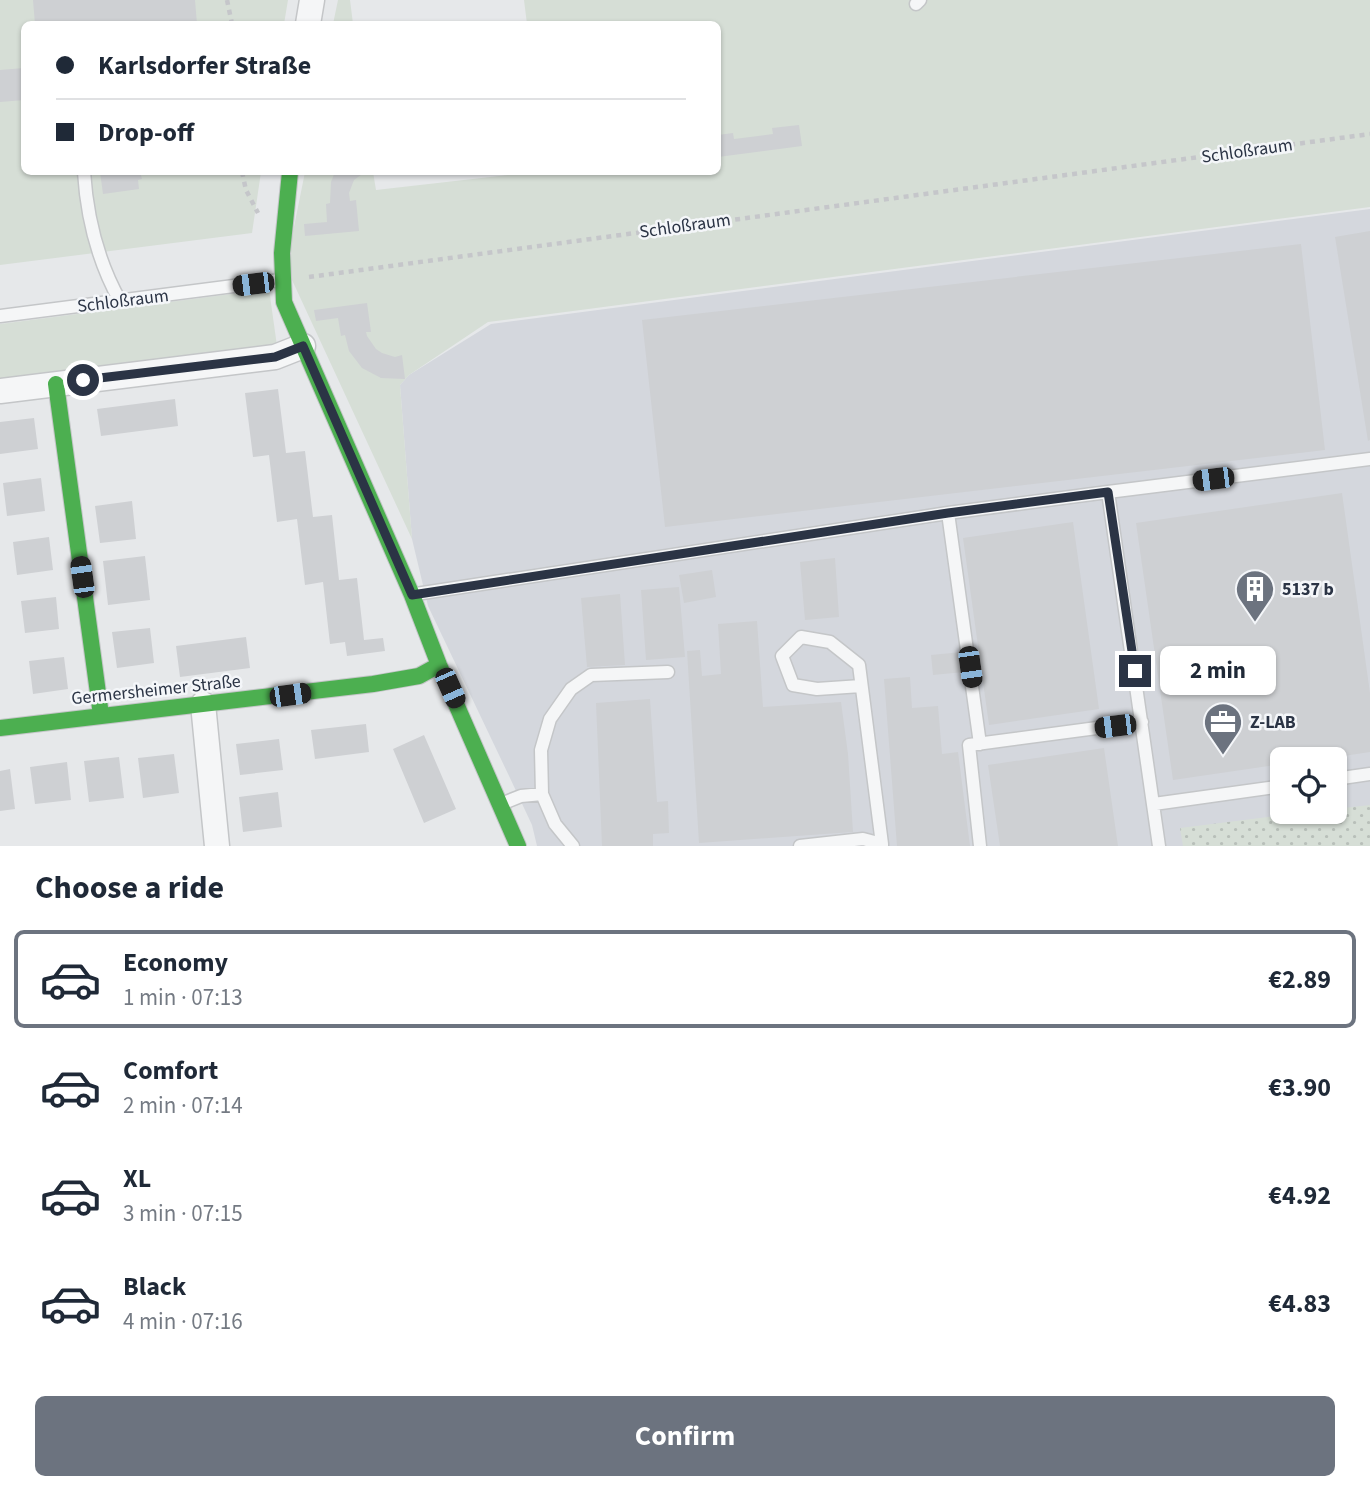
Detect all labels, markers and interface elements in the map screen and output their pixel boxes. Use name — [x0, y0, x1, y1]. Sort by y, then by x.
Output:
text: Karlsdorfer Straße — [98, 47, 311, 84]
text: Drop-off — [98, 114, 194, 151]
street label: Schloßraum — [1200, 132, 1294, 170]
street label: Schloßraum — [638, 207, 732, 245]
car — [231, 271, 276, 297]
street label: Schloßraum — [76, 283, 170, 319]
route start — [67, 364, 99, 396]
car — [1191, 466, 1236, 492]
car — [69, 555, 96, 599]
building icon: 5137 b — [1234, 568, 1276, 623]
place label: 5137 b — [1282, 577, 1334, 602]
car — [957, 645, 984, 689]
callout: 2 min — [1160, 646, 1275, 696]
text: 2 min — [1190, 654, 1246, 687]
route end — [1119, 655, 1151, 687]
car — [432, 665, 469, 711]
street label: Germersheimer Straße — [70, 669, 242, 711]
car — [268, 682, 313, 708]
office icon: Z-LAB — [1202, 701, 1244, 756]
place label: Z-LAB — [1250, 710, 1296, 735]
car — [1093, 713, 1138, 739]
map controls — [1270, 747, 1347, 824]
button: locate — [1270, 747, 1347, 824]
text: Choose a ride — [35, 865, 224, 911]
text: Economy — [123, 944, 228, 981]
icon: car — [39, 948, 102, 1011]
text: €2.89 — [1268, 961, 1331, 998]
text: 1 min · 07:13 — [123, 981, 243, 1014]
text: Comfort — [123, 1052, 218, 1089]
icon: car — [39, 1056, 102, 1119]
text: €3.90 — [1268, 1069, 1331, 1106]
text: 2 min · 07:14 — [123, 1089, 243, 1122]
text: XL — [123, 1160, 151, 1197]
icon: car — [39, 1164, 102, 1227]
text: €4.92 — [1268, 1177, 1331, 1214]
text: 3 min · 07:15 — [123, 1197, 243, 1230]
text: Black — [123, 1268, 186, 1305]
icon: car — [39, 1272, 102, 1335]
text: €4.83 — [1268, 1285, 1331, 1322]
text: 4 min · 07:16 — [123, 1305, 243, 1338]
button: Confirm — [35, 1396, 1335, 1476]

